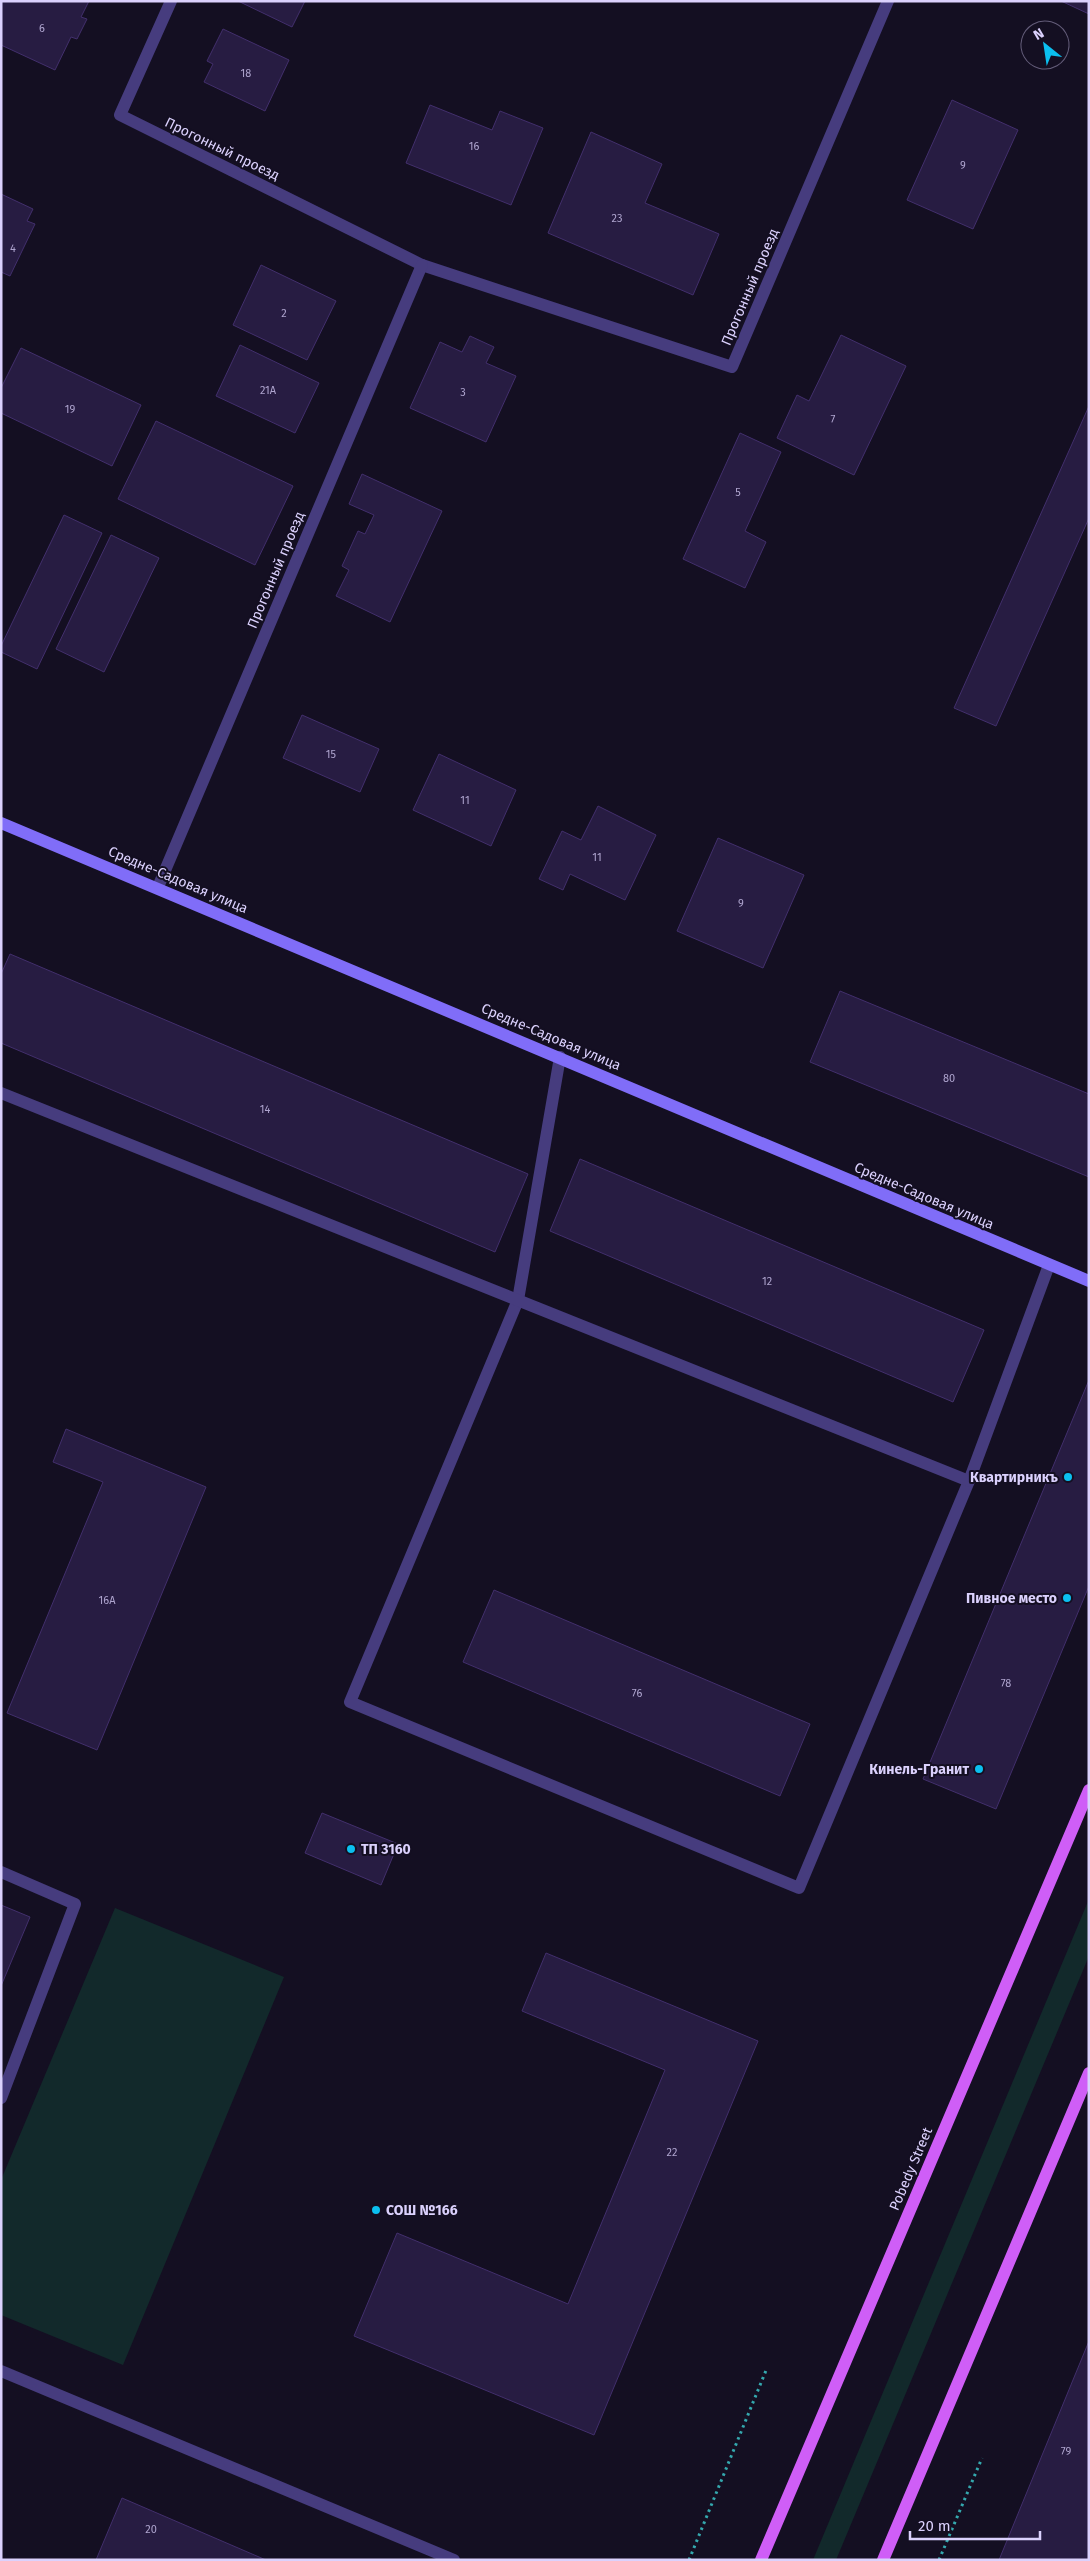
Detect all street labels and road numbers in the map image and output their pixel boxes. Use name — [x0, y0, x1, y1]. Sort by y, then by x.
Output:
street label: Прогонный проезд — [162, 114, 282, 184]
street label: Прогонный проезд — [718, 226, 782, 348]
street label: Прогонный проезд — [244, 509, 308, 631]
street label: Средне-Садовая улица — [106, 843, 250, 917]
street label: Средне-Садовая улица — [479, 1000, 623, 1074]
street label: Средне-Садовая улица — [852, 1159, 996, 1233]
street label: Pobedy Street — [886, 2124, 937, 2213]

